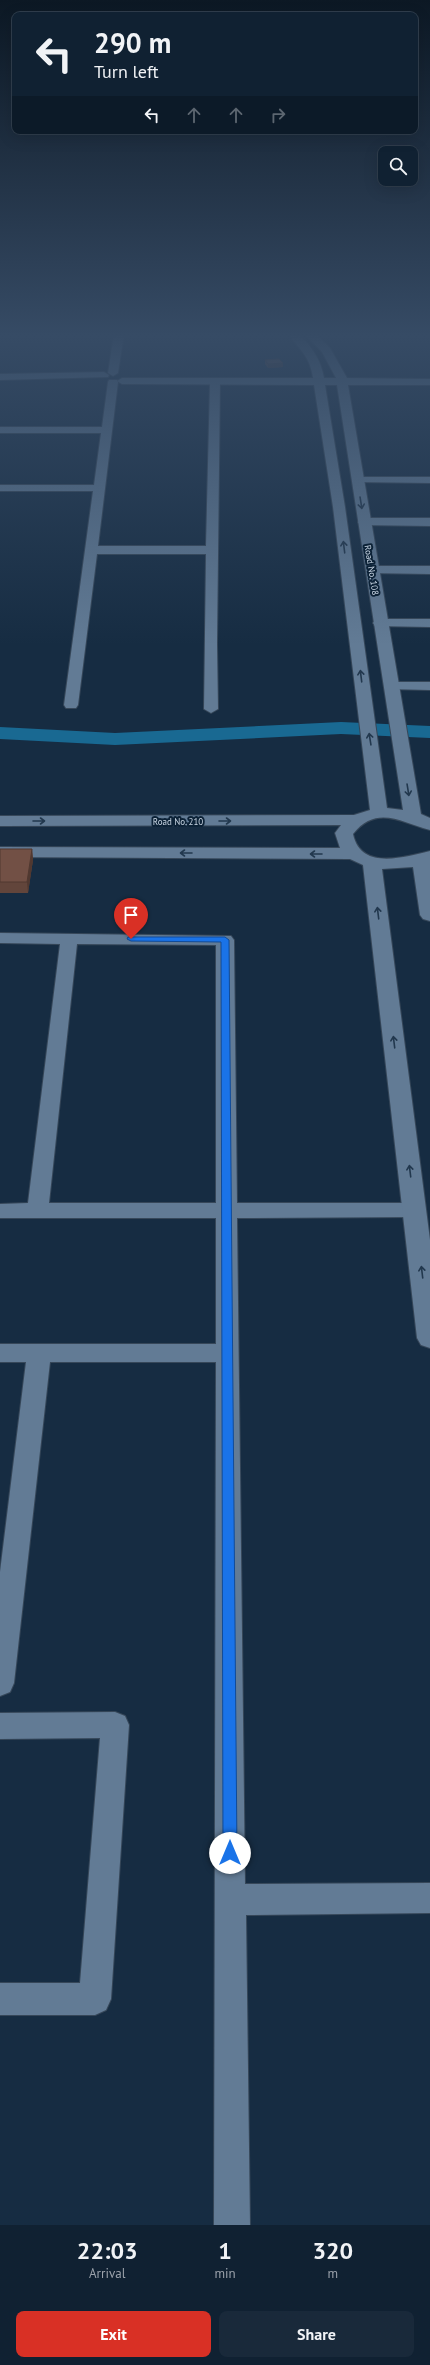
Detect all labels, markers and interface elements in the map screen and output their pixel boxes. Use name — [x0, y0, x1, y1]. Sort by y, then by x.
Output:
text: 290 m — [94, 24, 171, 61]
icon: left — [28, 28, 80, 80]
text: Turn left — [94, 60, 159, 83]
icon: left — [141, 104, 163, 126]
icon: ahead — [183, 104, 205, 126]
icon: ahead — [225, 104, 247, 126]
icon: right — [267, 104, 289, 126]
map controls — [378, 146, 418, 186]
button: search — [378, 146, 418, 186]
one-way arrow — [357, 496, 365, 509]
one-way arrow — [340, 541, 348, 554]
street label: Road No. 108 — [363, 544, 381, 596]
one-way arrow — [357, 670, 364, 683]
one-way arrow — [365, 733, 373, 746]
one-way arrow — [404, 784, 412, 797]
street label: Road No. 210 — [153, 816, 203, 827]
one-way arrow — [32, 817, 45, 825]
one-way arrow — [218, 817, 231, 825]
one-way arrow — [180, 849, 193, 857]
one-way arrow — [310, 850, 323, 858]
pin — [114, 898, 148, 939]
icon: arrive — [120, 904, 142, 926]
one-way arrow — [374, 907, 382, 920]
one-way arrow — [390, 1036, 398, 1049]
one-way arrow — [406, 1165, 414, 1178]
one-way arrow — [418, 1266, 426, 1279]
position arrow — [209, 1832, 251, 1874]
text: 22:03 — [77, 2235, 138, 2266]
text: 1 — [218, 2235, 232, 2266]
text: 320 — [312, 2235, 353, 2266]
text: Arrival — [89, 2265, 125, 2282]
text: min — [214, 2265, 236, 2282]
text: m — [328, 2265, 338, 2282]
button: Exit — [16, 2311, 211, 2357]
button: Share — [219, 2311, 414, 2357]

